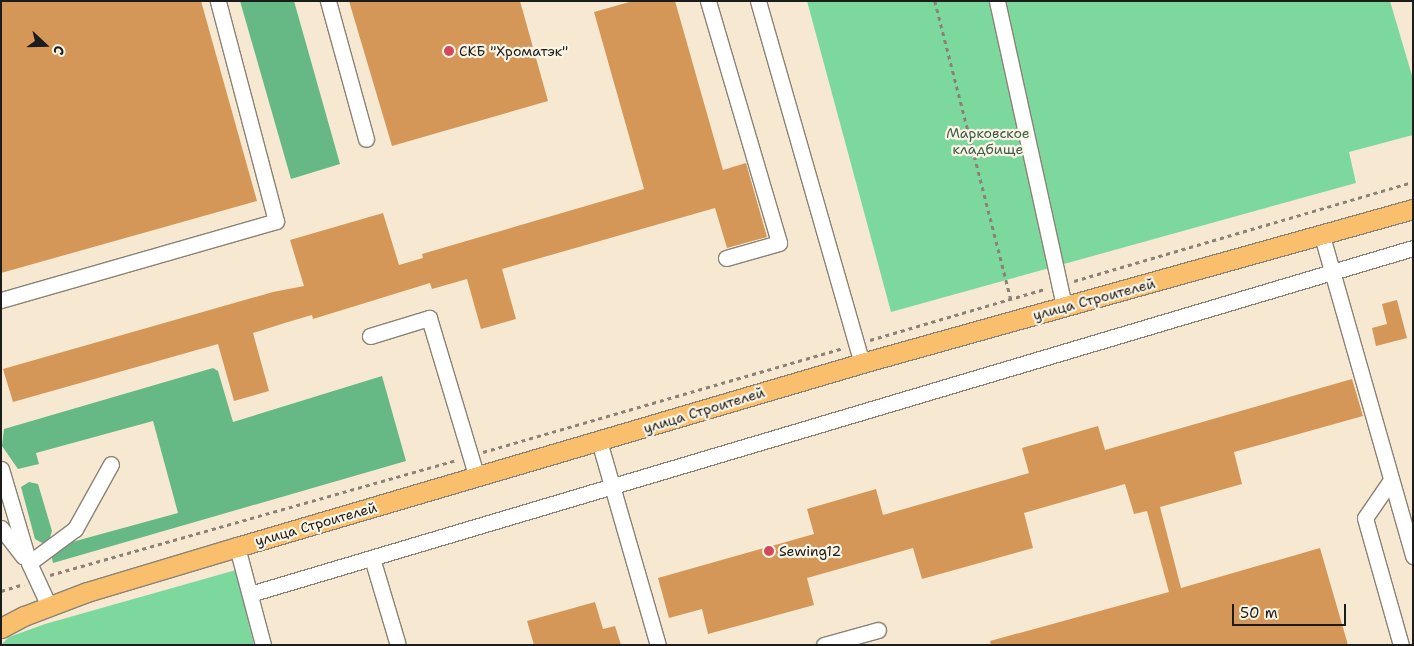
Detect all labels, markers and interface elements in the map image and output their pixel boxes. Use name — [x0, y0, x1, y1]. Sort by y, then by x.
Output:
north arrow — [20, 20, 70, 70]
text: С — [49, 43, 69, 58]
place label: СКБ "Хроматэк" — [459, 43, 568, 59]
marker: СКБ "Хроматэк" — [443, 45, 455, 57]
park label: Марковское кладбище — [946, 125, 1030, 158]
street label: улица Строителей — [1031, 275, 1157, 323]
street label: улица Строителей — [641, 384, 767, 436]
street label: улица Строителей — [253, 499, 379, 549]
place label: Sewing12 — [779, 543, 841, 559]
marker: Sewing12 — [763, 545, 775, 557]
scale bar — [1234, 594, 1348, 626]
text: 50 m — [1240, 603, 1278, 623]

